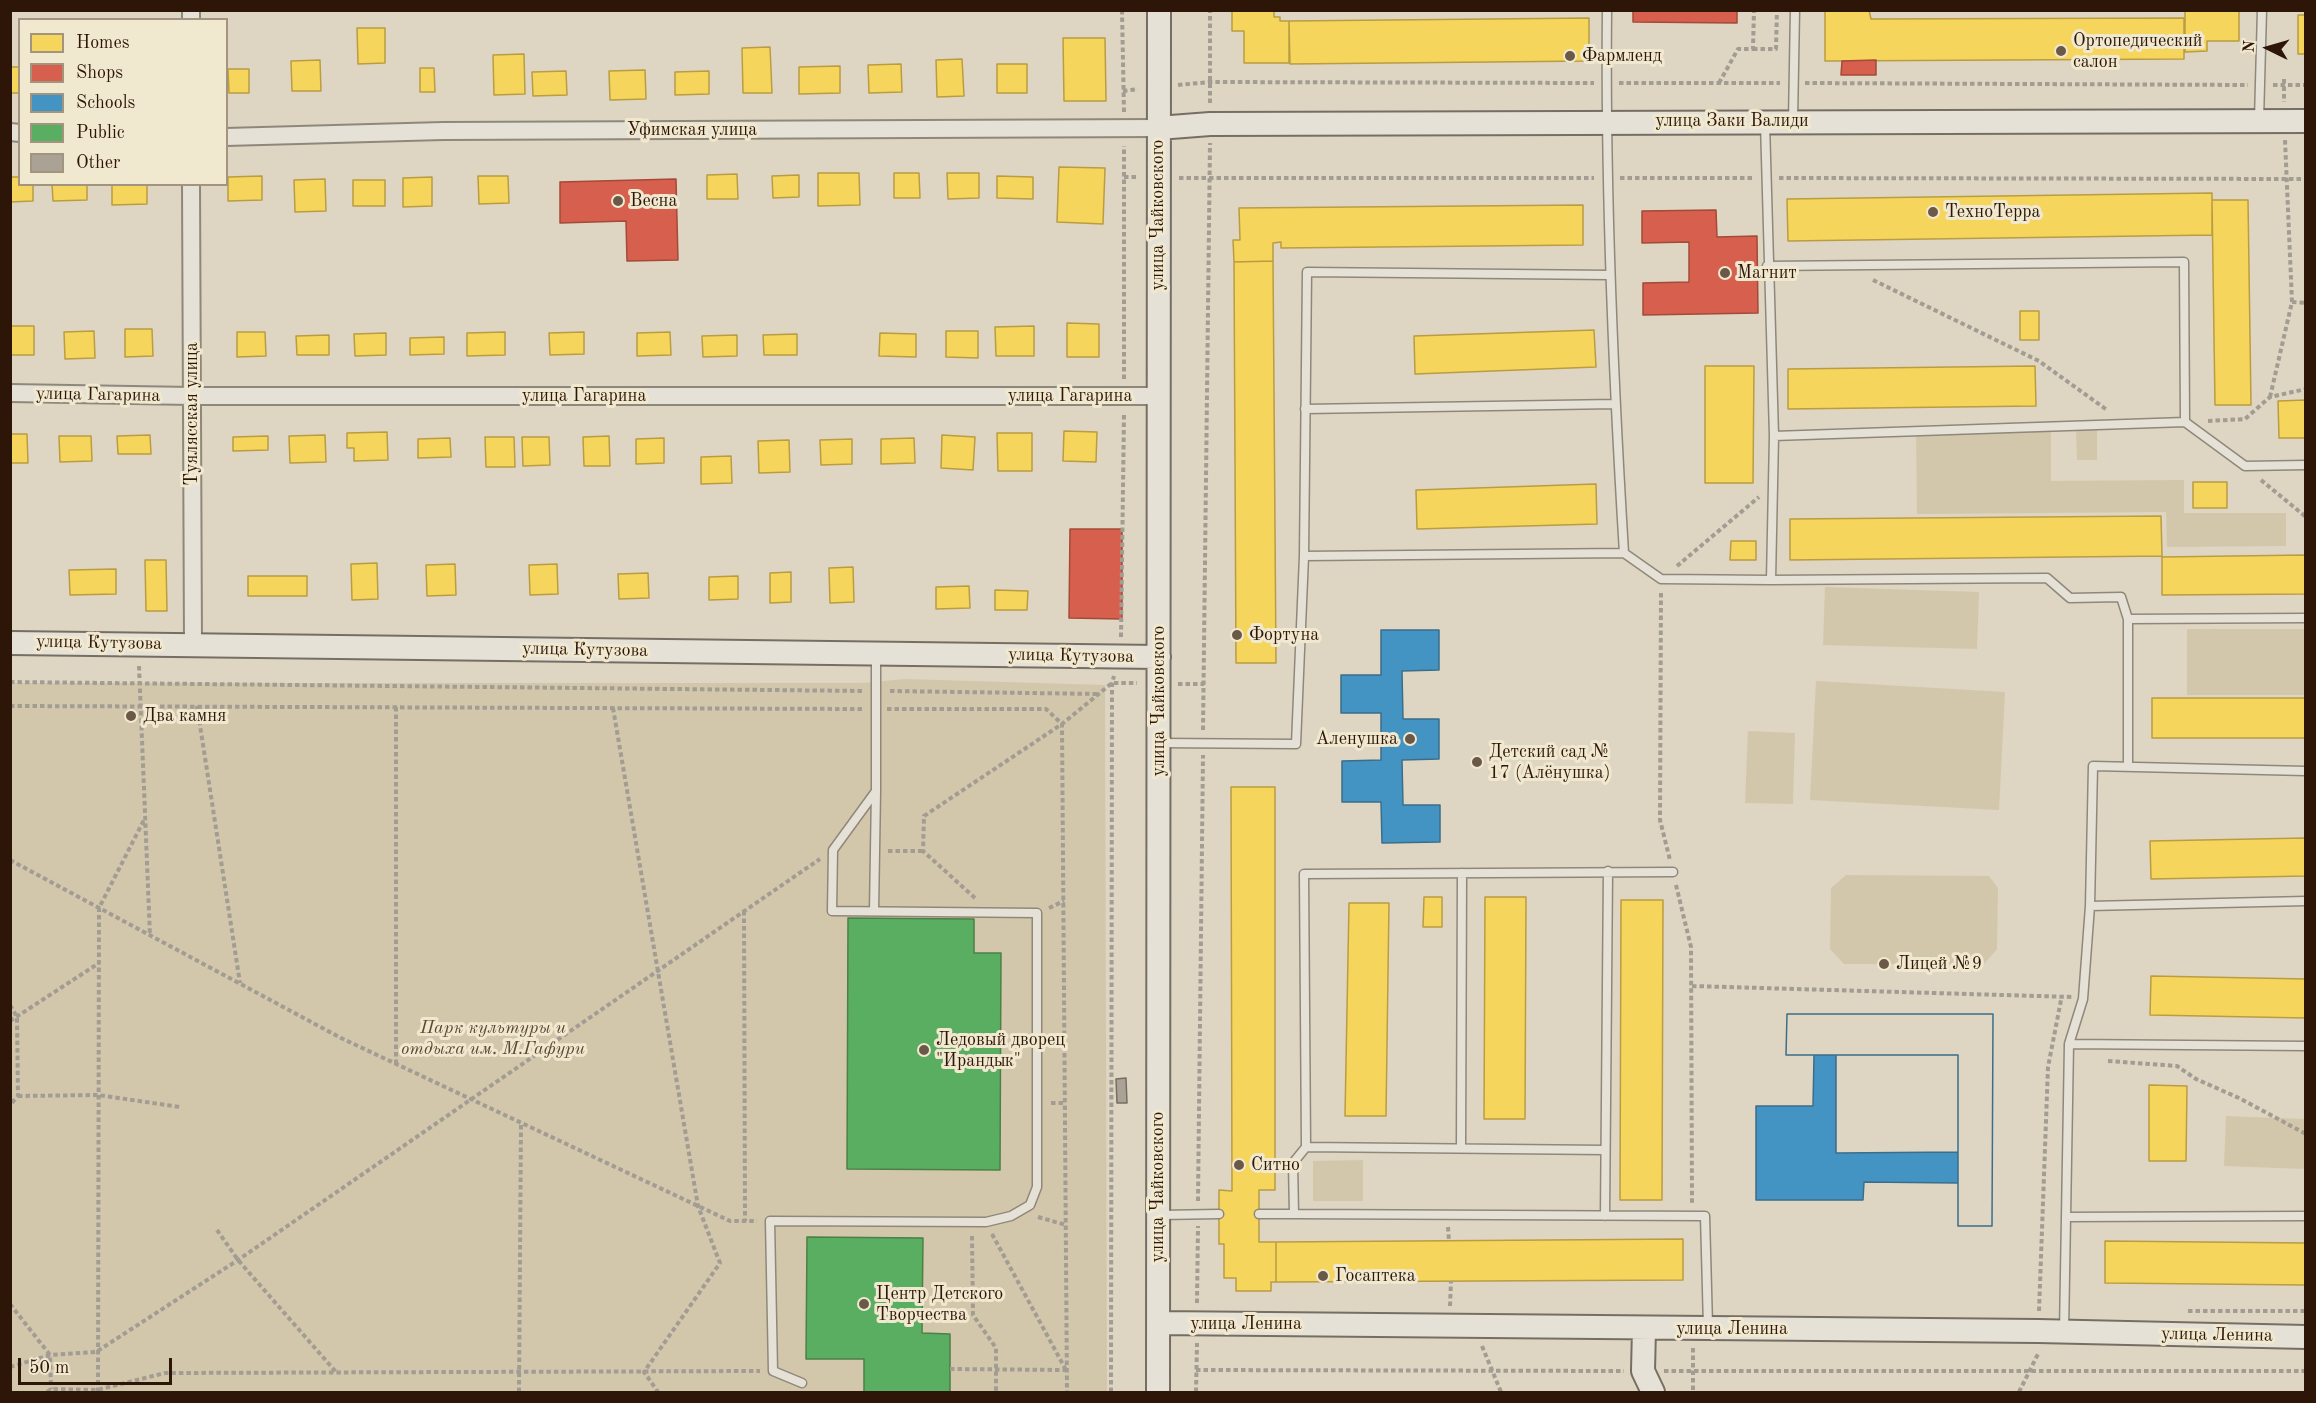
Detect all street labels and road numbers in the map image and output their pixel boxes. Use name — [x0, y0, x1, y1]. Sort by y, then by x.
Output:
street label: улица Заки Валиди — [1655, 110, 1809, 132]
street label: Уфимская улица — [627, 119, 757, 141]
street label: улица Чайковского — [1147, 139, 1169, 291]
street label: Туялясская улица — [181, 342, 203, 486]
street label: улица Гагарина — [36, 383, 160, 407]
street label: улица Гагарина — [522, 385, 646, 407]
street label: улица Гагарина — [1008, 385, 1132, 407]
street label: улица Чайковского — [1148, 625, 1170, 777]
street label: улица Кутузова — [36, 631, 162, 655]
street label: улица Кутузова — [522, 638, 648, 662]
street label: улица Кутузова — [1008, 644, 1134, 668]
street label: улица Чайковского — [1147, 1111, 1169, 1263]
street label: улица Ленина — [1190, 1313, 1302, 1335]
street label: улица Ленина — [1676, 1318, 1788, 1340]
street label: улица Ленина — [2161, 1323, 2273, 1347]

